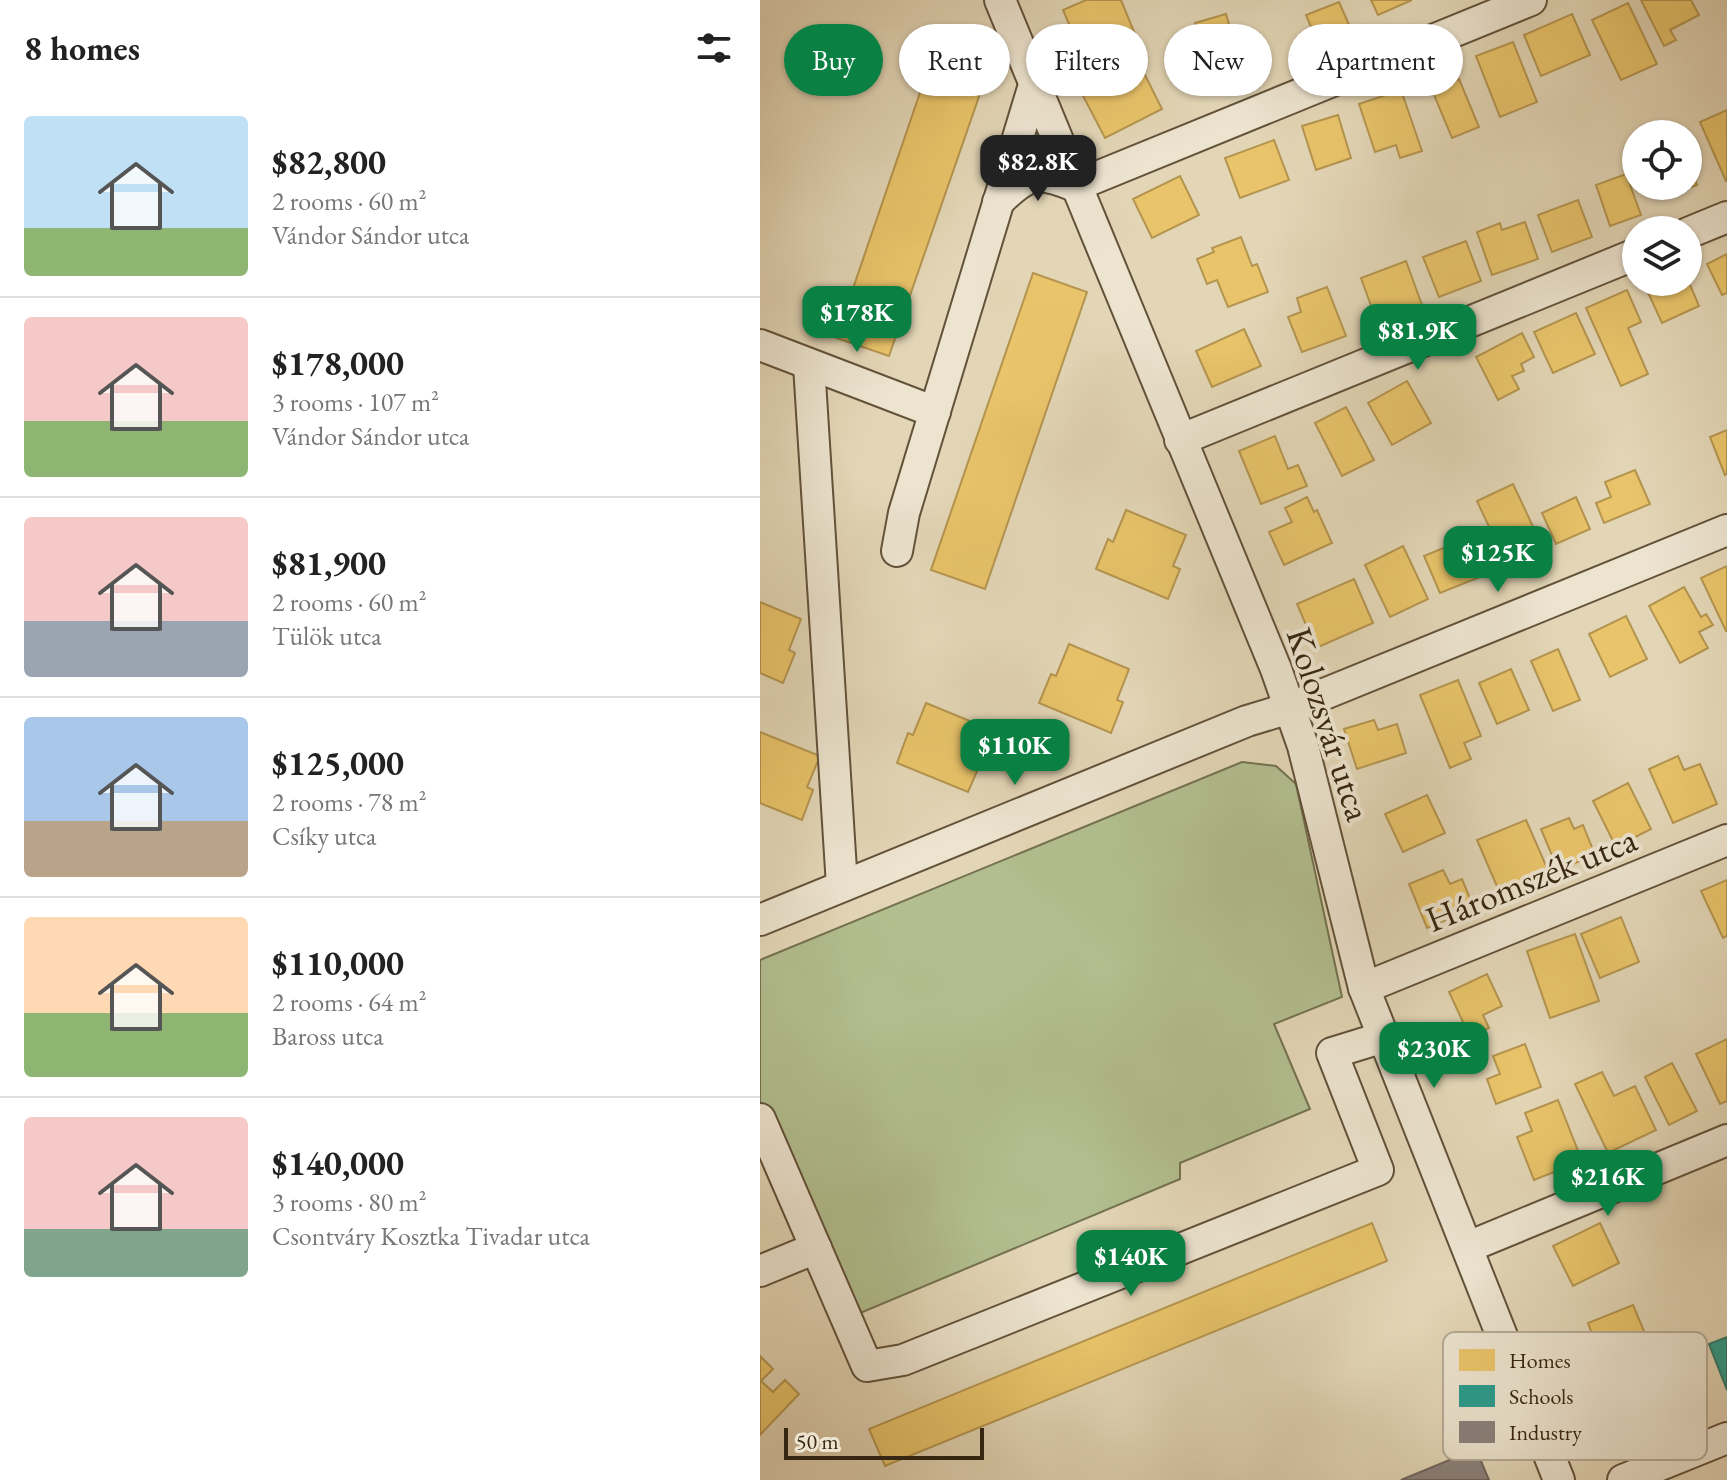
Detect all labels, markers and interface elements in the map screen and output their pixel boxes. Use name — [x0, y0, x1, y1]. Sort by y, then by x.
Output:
chip: Buy — [784, 24, 883, 96]
chip: Rent — [899, 24, 1010, 96]
chip: Filters — [1026, 24, 1148, 96]
chip: New — [1164, 24, 1272, 96]
chip: Apartment — [1288, 24, 1463, 96]
text: 8 homes — [24, 26, 140, 70]
icon: filters — [692, 26, 736, 70]
map controls — [1622, 120, 1702, 296]
button: locate — [1622, 120, 1702, 200]
pin: $82.8K — [973, 135, 1103, 203]
text: $82,800 — [272, 140, 386, 184]
text: $82.8K — [998, 144, 1078, 178]
icon: home — [88, 148, 184, 244]
text: 2 rooms · 60 m² — [272, 184, 427, 218]
button: layers — [1622, 216, 1702, 296]
text: Vándor Sándor utca — [272, 218, 469, 252]
pin: $178K — [801, 286, 913, 354]
text: $178K — [820, 295, 894, 329]
pin: $81.9K — [1353, 304, 1483, 372]
text: $81.9K — [1378, 313, 1458, 347]
text: $178,000 — [272, 341, 404, 385]
icon: home — [88, 349, 184, 445]
text: 3 rooms · 107 m² — [272, 385, 439, 419]
text: Vándor Sándor utca — [272, 419, 469, 453]
pin: $125K — [1442, 526, 1554, 594]
text: $125K — [1461, 535, 1535, 569]
text: $81,900 — [272, 541, 386, 585]
icon: home — [88, 549, 184, 645]
text: 2 rooms · 60 m² — [272, 585, 427, 619]
text: Tülök utca — [272, 619, 382, 653]
street label: Kolozsvár utca — [1276, 621, 1383, 827]
pin: $110K — [959, 719, 1071, 787]
text: $110K — [978, 728, 1052, 762]
text: $125,000 — [272, 741, 404, 785]
icon: home — [88, 749, 184, 845]
text: 2 rooms · 78 m² — [272, 785, 427, 819]
street label: Háromszék utca — [1419, 815, 1644, 943]
text: Csíky utca — [272, 819, 376, 853]
text: $110,000 — [272, 941, 404, 985]
icon: home — [88, 949, 184, 1045]
text: 2 rooms · 64 m² — [272, 985, 427, 1019]
text: Baross utca — [272, 1019, 384, 1053]
pin: $230K — [1378, 1022, 1490, 1090]
text: $230K — [1397, 1031, 1471, 1065]
text: $140,000 — [272, 1141, 404, 1185]
icon: home — [88, 1149, 184, 1245]
pin: $216K — [1552, 1150, 1664, 1218]
text: $216K — [1571, 1159, 1645, 1193]
text: 3 rooms · 80 m² — [272, 1185, 427, 1219]
text: Csontváry Kosztka Tivadar utca — [272, 1219, 590, 1253]
pin: $140K — [1075, 1230, 1187, 1298]
text: $140K — [1094, 1239, 1168, 1273]
legend — [1443, 1332, 1707, 1460]
text: Homes — [1509, 1346, 1571, 1375]
text: Schools — [1509, 1382, 1573, 1411]
text: Industry — [1509, 1418, 1582, 1447]
scale bar — [784, 1424, 984, 1460]
text: 50 m — [796, 1427, 839, 1456]

